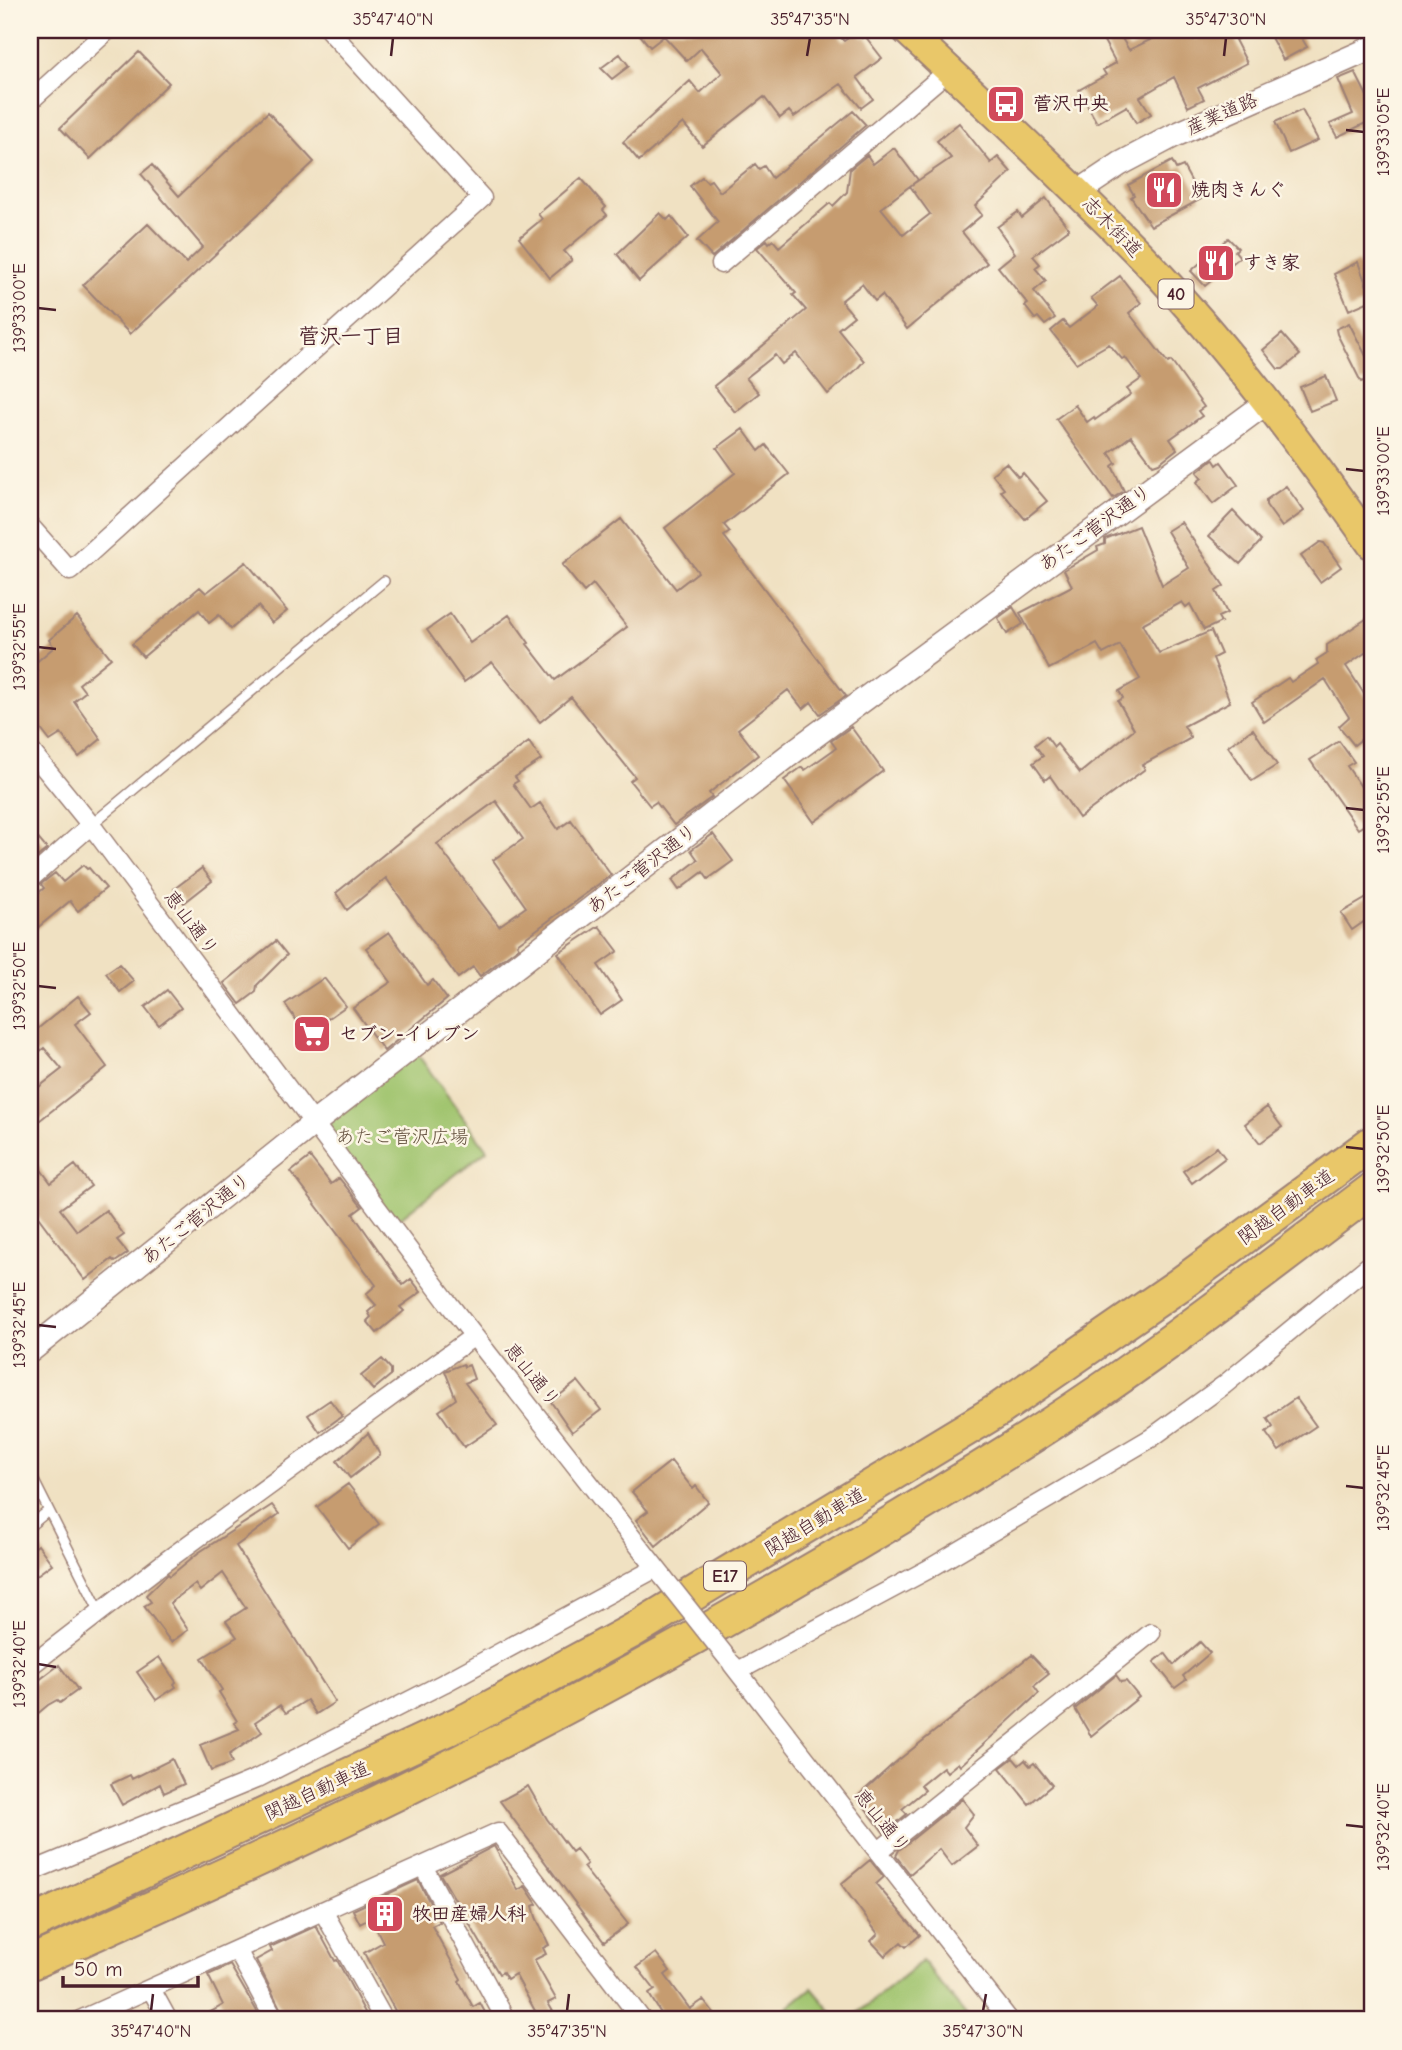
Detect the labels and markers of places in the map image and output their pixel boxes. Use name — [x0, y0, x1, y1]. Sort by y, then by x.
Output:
bus stop icon: 菅沢中央 — [985, 83, 1027, 125]
place label: 菅沢中央 — [1033, 93, 1109, 115]
restaurant icon: 焼肉きんぐ — [1143, 169, 1185, 211]
place label: 焼肉きんぐ — [1191, 179, 1286, 201]
restaurant icon: すき家 — [1195, 242, 1237, 284]
place label: すき家 — [1243, 252, 1300, 274]
supermarket icon: セブン-イレブン — [291, 1013, 333, 1055]
place label: セブン-イレブン — [339, 1023, 480, 1045]
building icon: 牧田産婦人科 — [364, 1893, 406, 1935]
place label: 牧田産婦人科 — [412, 1903, 527, 1925]

